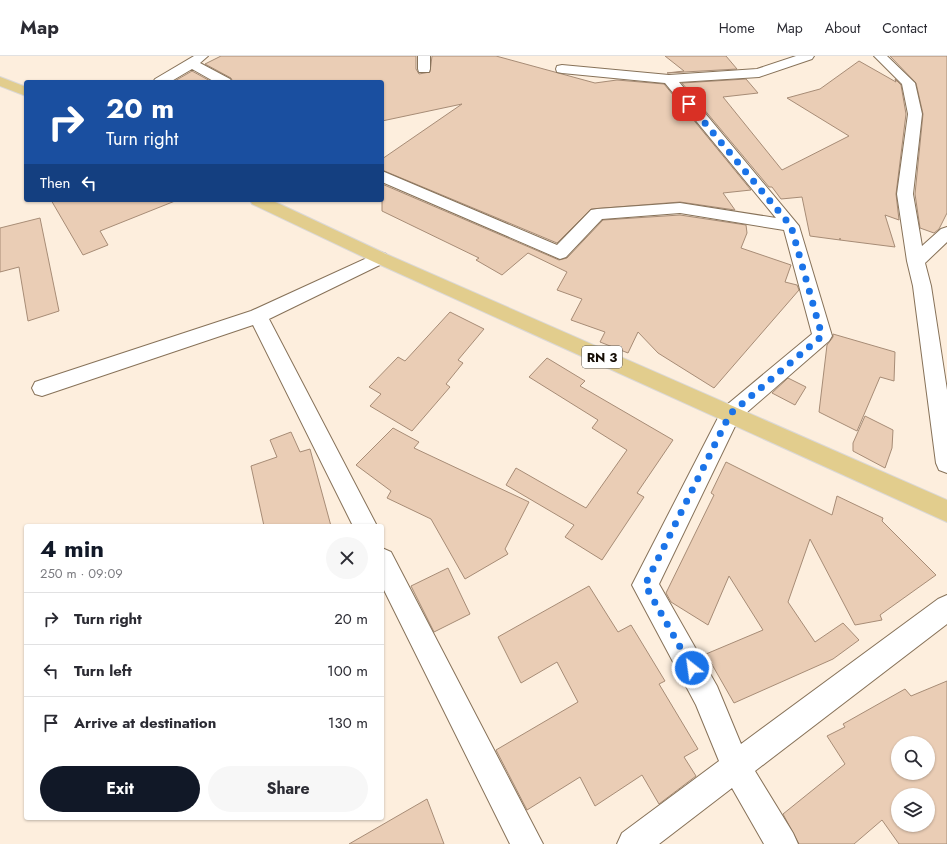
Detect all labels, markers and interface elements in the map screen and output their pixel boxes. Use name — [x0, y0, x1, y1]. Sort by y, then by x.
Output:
text: Map — [20, 14, 59, 41]
text: Home — [719, 18, 755, 38]
text: Map — [777, 18, 803, 38]
text: About — [825, 18, 860, 38]
text: Contact — [882, 18, 927, 38]
pin — [672, 87, 706, 121]
text: 20 m — [106, 88, 174, 129]
icon: arrive — [678, 93, 700, 115]
icon: right — [40, 96, 92, 148]
text: Turn right — [106, 126, 178, 152]
text: Then — [40, 172, 70, 194]
icon: left — [78, 172, 100, 194]
road number: RN 3 — [582, 346, 622, 368]
text: 4 min — [40, 531, 104, 566]
button: close — [326, 537, 368, 579]
text: 250 m · 09:09 — [40, 564, 123, 583]
icon: right — [40, 608, 62, 630]
text: Turn right — [74, 608, 142, 630]
text: 20 m — [334, 608, 368, 630]
position arrow — [671, 647, 713, 689]
icon: left — [40, 660, 62, 682]
text: Turn left — [74, 660, 132, 682]
text: 100 m — [327, 660, 368, 682]
icon: arrive — [40, 712, 62, 734]
text: Arrive at destination — [74, 712, 216, 734]
text: 130 m — [328, 712, 368, 734]
map controls — [891, 736, 935, 832]
button: search — [891, 736, 935, 780]
button: Exit — [40, 766, 200, 812]
button: Share — [208, 766, 368, 812]
button: layers — [891, 788, 935, 832]

